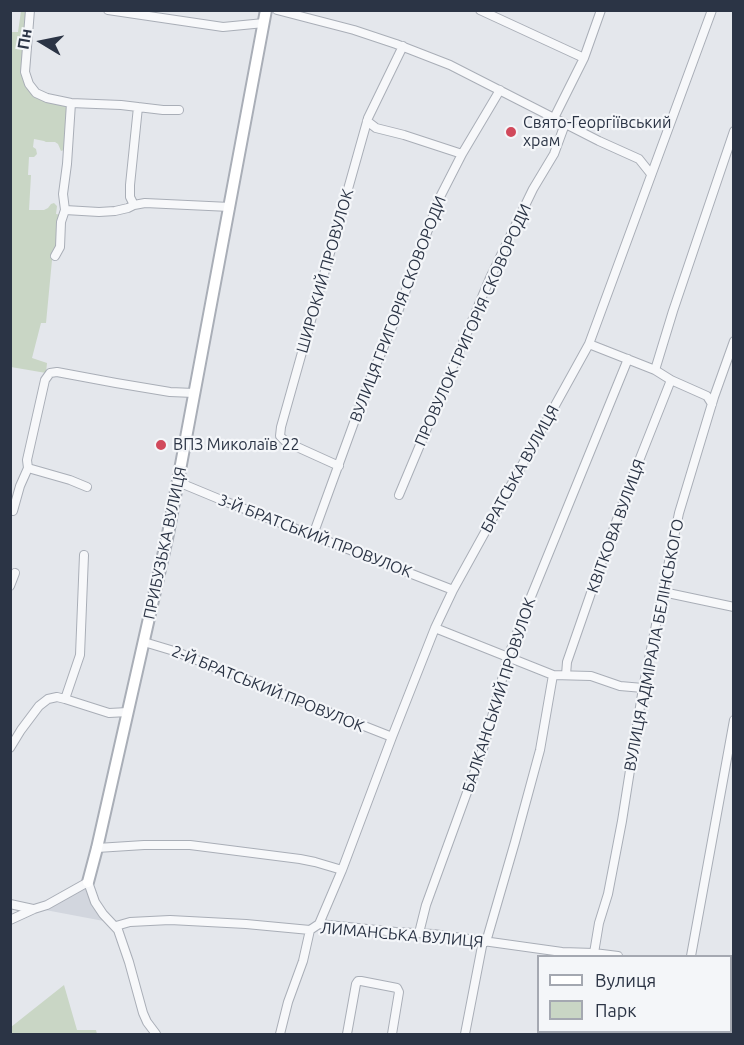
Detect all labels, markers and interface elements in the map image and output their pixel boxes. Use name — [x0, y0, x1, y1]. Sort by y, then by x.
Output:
north arrow — [12, 12, 72, 72]
text: Пн — [14, 27, 35, 51]
place label: Свято-Георгіївський храм — [523, 113, 672, 151]
marker: Свято-Георгіївський храм — [504, 125, 518, 139]
street label: ШИРОКИЙ ПРОВУЛОК — [292, 187, 358, 355]
street label: ВУЛИЦЯ ГРИГОРІЯ СКОВОРОДИ — [346, 193, 450, 425]
street label: ПРОВУЛОК ГРИГОРІЯ СКОВОРОДИ — [411, 201, 535, 449]
street label: БРАТСЬКА ВУЛИЦЯ — [477, 402, 563, 536]
place label: ВПЗ Миколаїв 22 — [173, 435, 300, 455]
marker: ВПЗ Миколаїв 22 — [154, 438, 168, 452]
street label: КВІТКОВА ВУЛИЦЯ — [583, 457, 649, 595]
street label: ПРИБУЗЬКА ВУЛИЦЯ — [139, 465, 191, 621]
street label: 3-Й БРАТСЬКИЙ ПРОВУЛОК — [215, 490, 415, 582]
street label: ВУЛИЦЯ АДМІРАЛА БЕЛІНСЬКОГО — [620, 517, 688, 773]
street label: БАЛКАНСЬКИЙ ПРОВУЛОК — [458, 595, 540, 795]
street label: 2-Й БРАТСЬКИЙ ПРОВУЛОК — [169, 642, 367, 736]
street label: ЛИМАНСЬКА ВУЛИЦЯ — [320, 918, 484, 952]
legend — [537, 955, 732, 1033]
text: Вулиця — [595, 970, 656, 990]
text: Парк — [595, 1000, 636, 1020]

